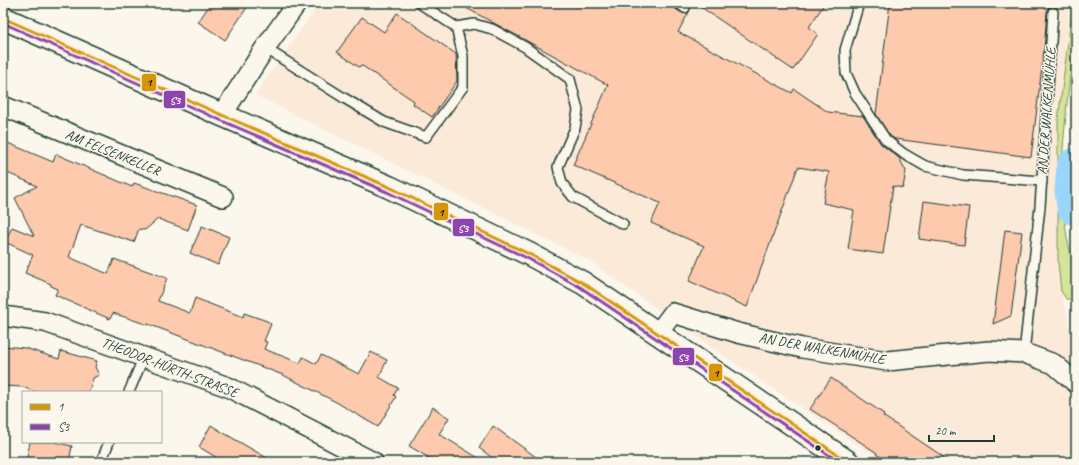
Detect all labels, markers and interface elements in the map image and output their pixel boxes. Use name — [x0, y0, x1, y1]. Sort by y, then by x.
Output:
street label: AN DER WALKENMÜHLE — [1034, 45, 1060, 175]
line badge: 1 — [141, 73, 157, 92]
text: 1 — [147, 75, 153, 89]
line badge: S3 — [163, 90, 186, 109]
text: S3 — [170, 93, 181, 107]
street label: AM FELSENKELLER — [63, 126, 164, 180]
line badge: 1 — [433, 202, 449, 221]
text: 1 — [439, 205, 445, 219]
line badge: S3 — [452, 218, 475, 237]
text: S3 — [458, 221, 469, 235]
street label: AN DER WALKENMÜHLE — [758, 329, 888, 368]
street label: THEODOR-HÜRTH-STRASSE — [99, 334, 242, 402]
line badge: S3 — [672, 347, 695, 366]
text: S3 — [678, 350, 689, 364]
line badge: 1 — [708, 363, 723, 382]
text: 1 — [714, 366, 720, 380]
legend — [22, 391, 162, 443]
text: 1 — [58, 399, 64, 415]
scale bar — [929, 417, 994, 443]
text: S3 — [58, 419, 71, 435]
text: 20 m — [935, 423, 957, 439]
unlabelled marker — [813, 443, 823, 453]

